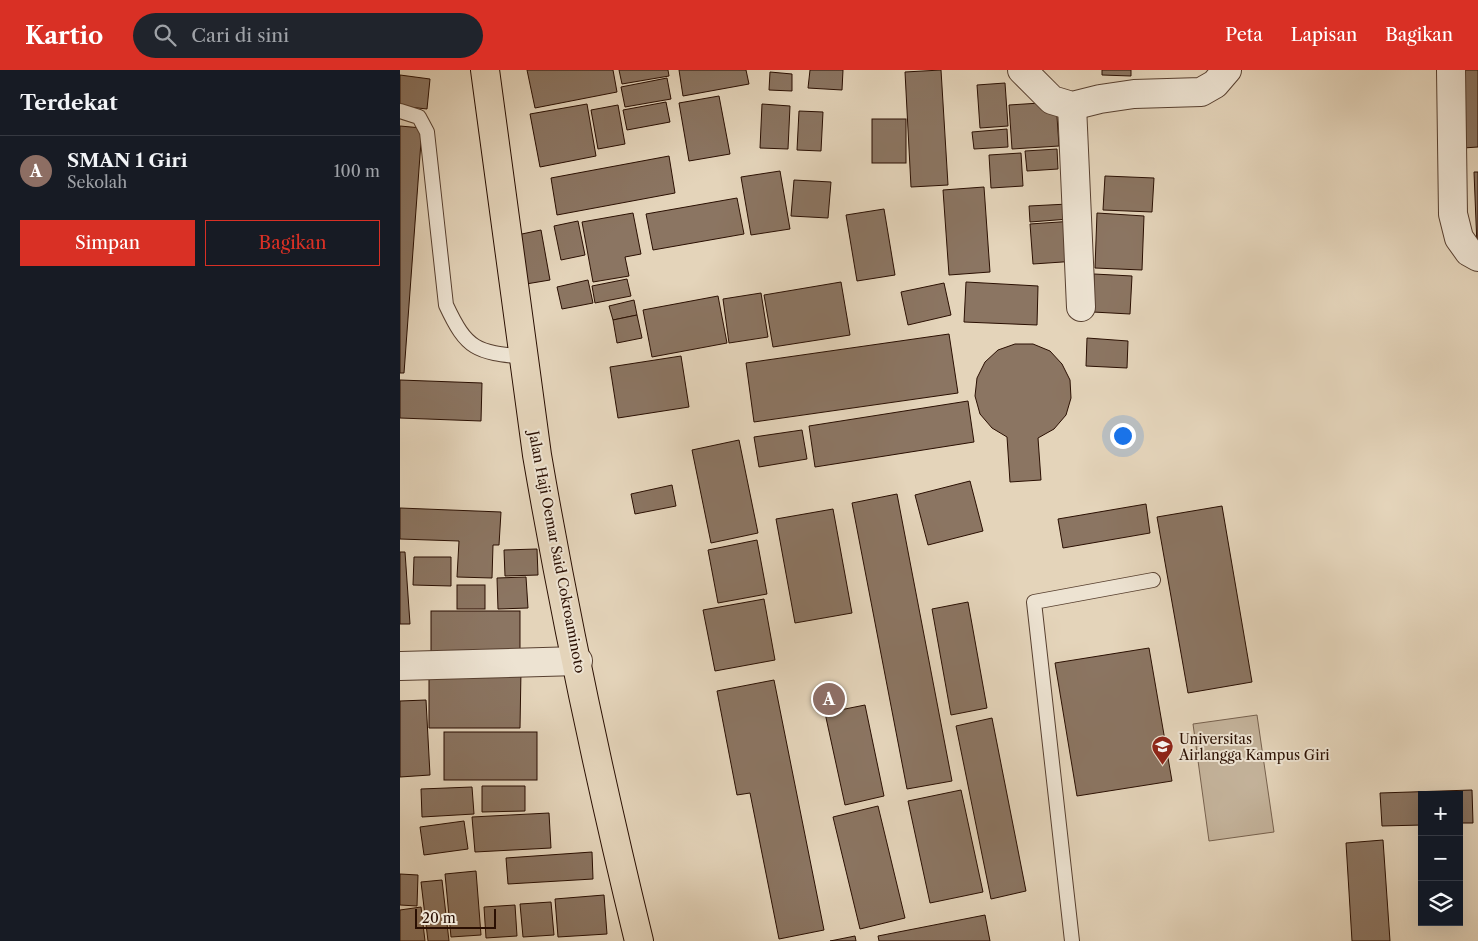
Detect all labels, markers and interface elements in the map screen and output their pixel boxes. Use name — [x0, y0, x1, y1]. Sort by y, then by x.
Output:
search box — [133, 13, 483, 58]
text: Kartio — [25, 21, 103, 50]
icon: search — [151, 21, 179, 49]
text: Cari di sini — [191, 24, 289, 47]
text: Peta — [1225, 24, 1263, 46]
text: Lapisan — [1291, 24, 1357, 46]
text: Bagikan — [1385, 24, 1453, 46]
text: Terdekat — [20, 90, 118, 115]
text: SMAN 1 Giri — [67, 149, 188, 172]
text: A — [30, 161, 42, 181]
text: 100 m — [334, 161, 380, 181]
text: Sekolah — [67, 172, 127, 192]
button: Simpan — [20, 220, 195, 266]
button: Bagikan — [205, 220, 380, 266]
your location — [1110, 423, 1136, 449]
street label: Jalan Haji Oemar Said Cokroaminoto — [524, 427, 589, 675]
pin: A — [813, 680, 845, 718]
place label: Universitas Airlangga Kampus Giri — [1178, 730, 1330, 764]
school or university icon: Universitas Airlangga Kampus Giri — [1151, 735, 1175, 766]
map controls — [1418, 791, 1463, 926]
button: + — [1418, 791, 1463, 836]
button: − — [1418, 836, 1463, 881]
button: layers — [1418, 881, 1463, 926]
scale bar — [415, 906, 496, 929]
text: 20 m — [422, 909, 456, 927]

